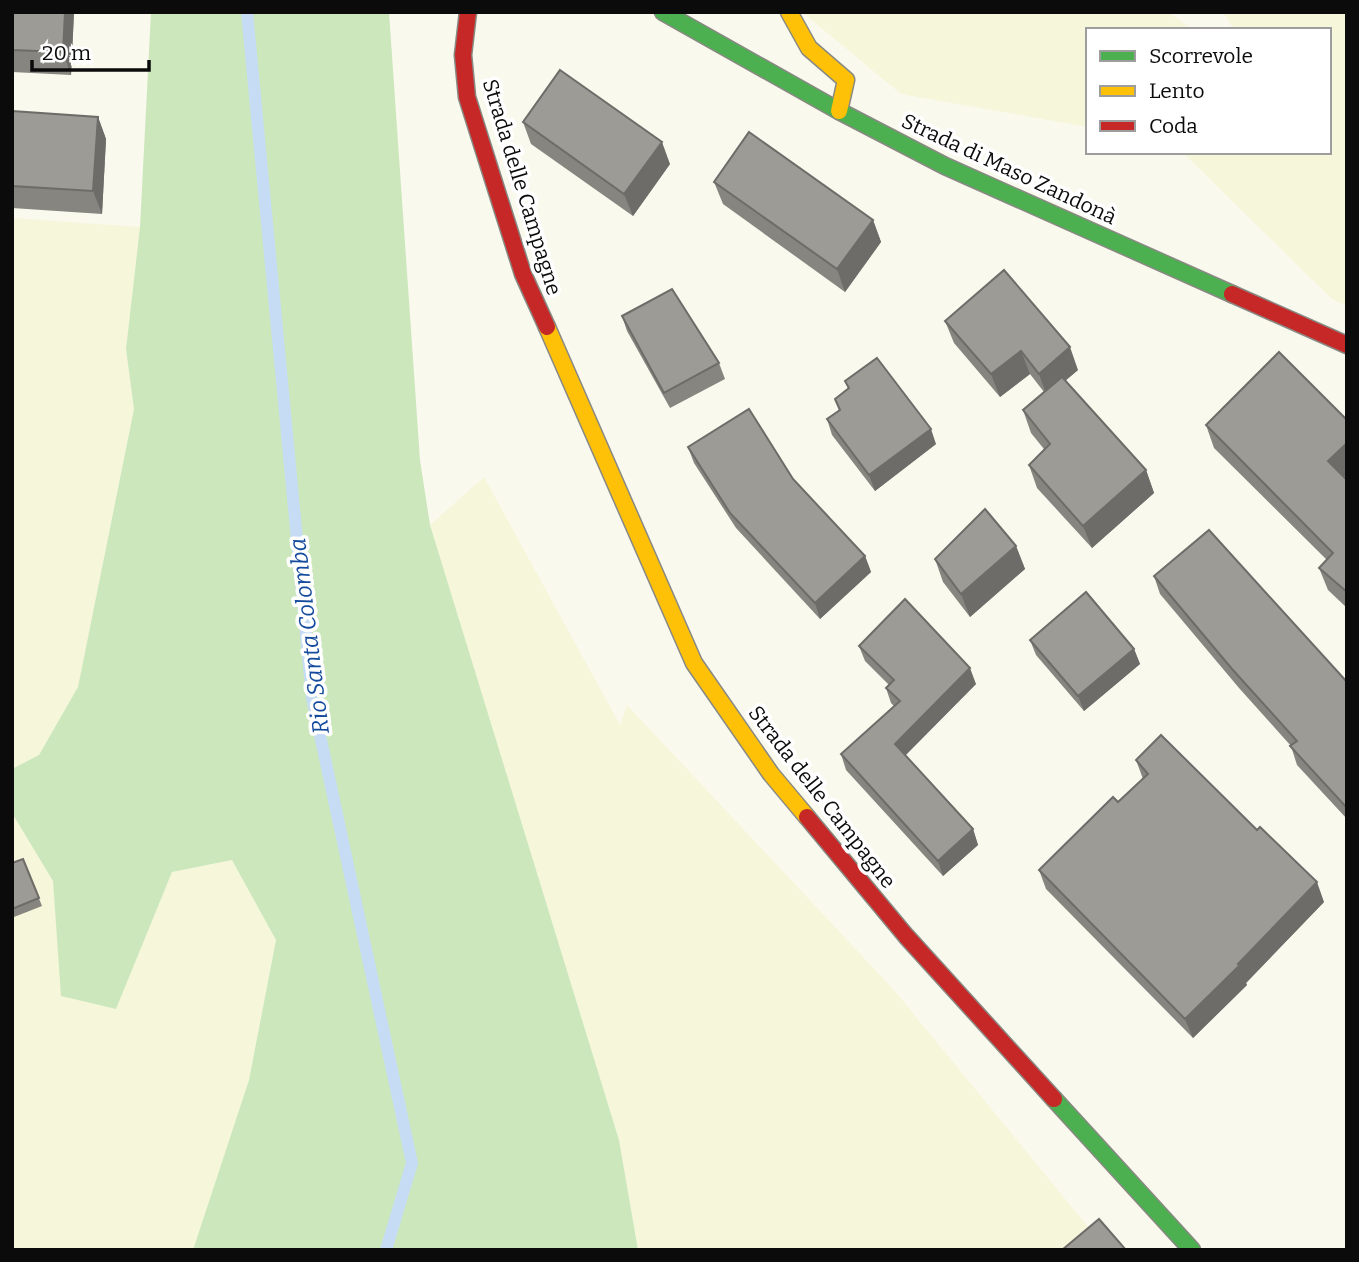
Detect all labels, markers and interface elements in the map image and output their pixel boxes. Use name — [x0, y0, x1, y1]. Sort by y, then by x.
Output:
scale bar — [32, 28, 149, 72]
legend — [1086, 28, 1331, 154]
text: 20 m — [42, 40, 91, 66]
text: Scorrevole — [1149, 43, 1253, 69]
street label: Strada delle Campagne — [477, 76, 567, 298]
text: Lento — [1149, 78, 1205, 104]
street label: Strada di Maso Zandonà — [897, 108, 1121, 230]
text: Coda — [1149, 113, 1198, 139]
water label: Rio Santa Colomba — [283, 536, 335, 736]
street label: Strada delle Campagne — [743, 701, 901, 893]

